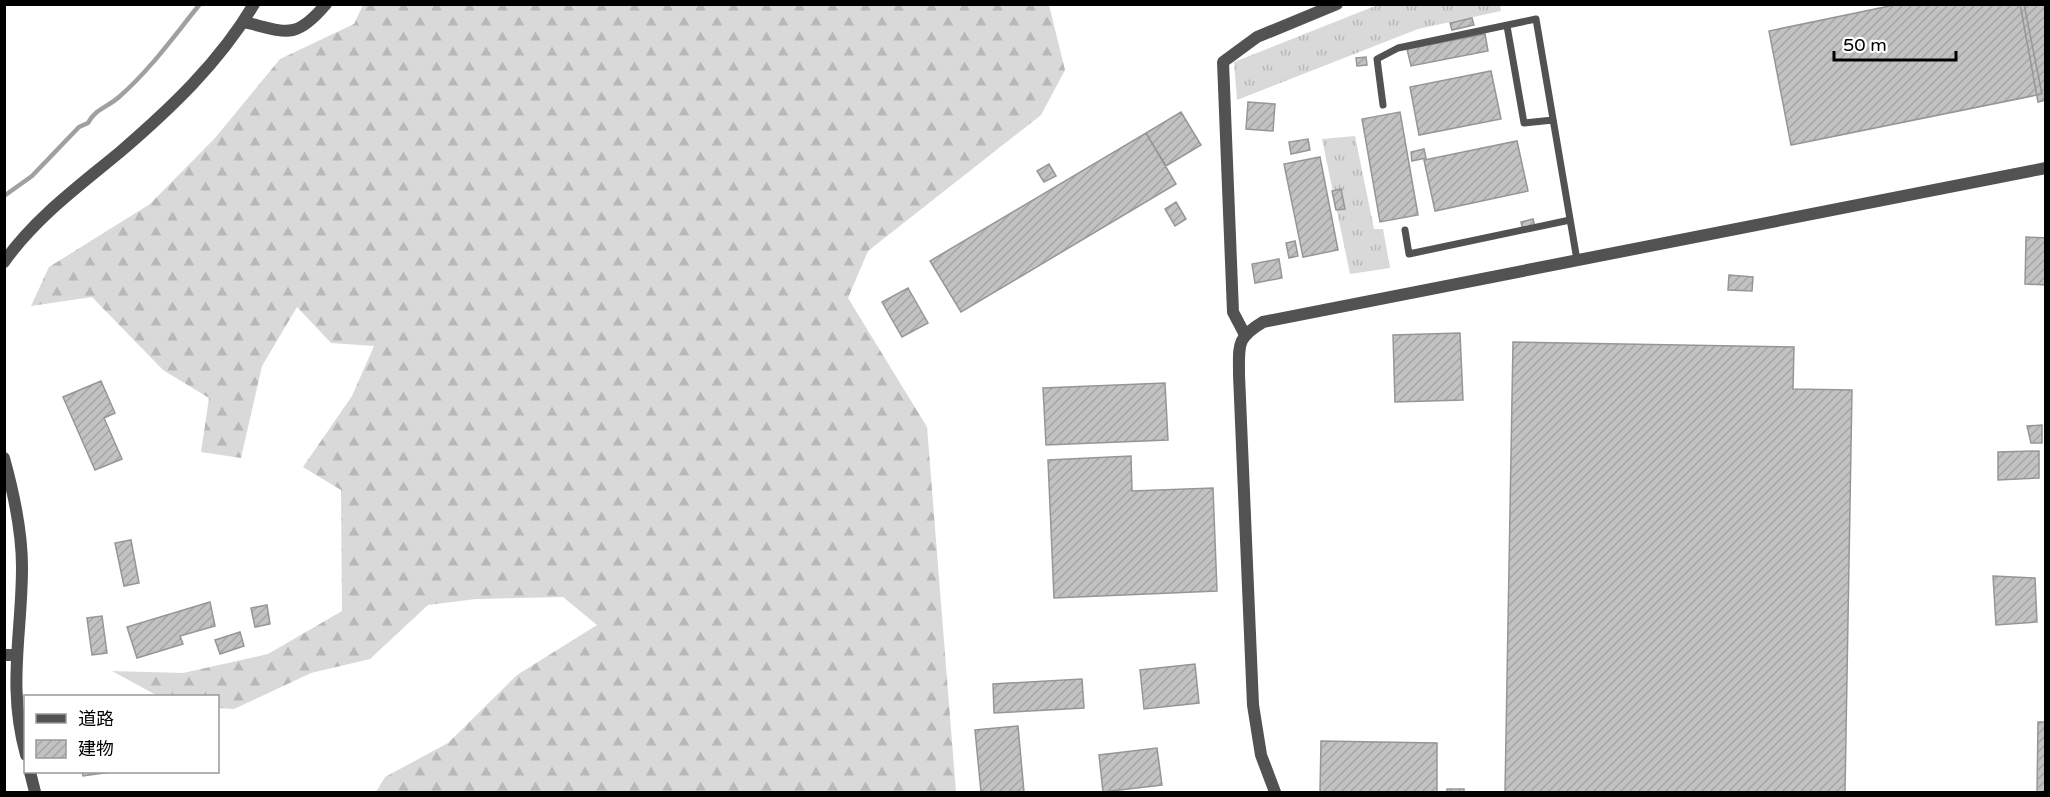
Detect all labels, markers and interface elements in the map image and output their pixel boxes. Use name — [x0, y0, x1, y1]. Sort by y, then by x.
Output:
scale bar — [1834, 24, 1956, 62]
text: 50 m — [1843, 34, 1887, 56]
legend — [24, 695, 219, 773]
text: 道路 — [78, 708, 114, 730]
text: 建物 — [78, 738, 114, 760]

